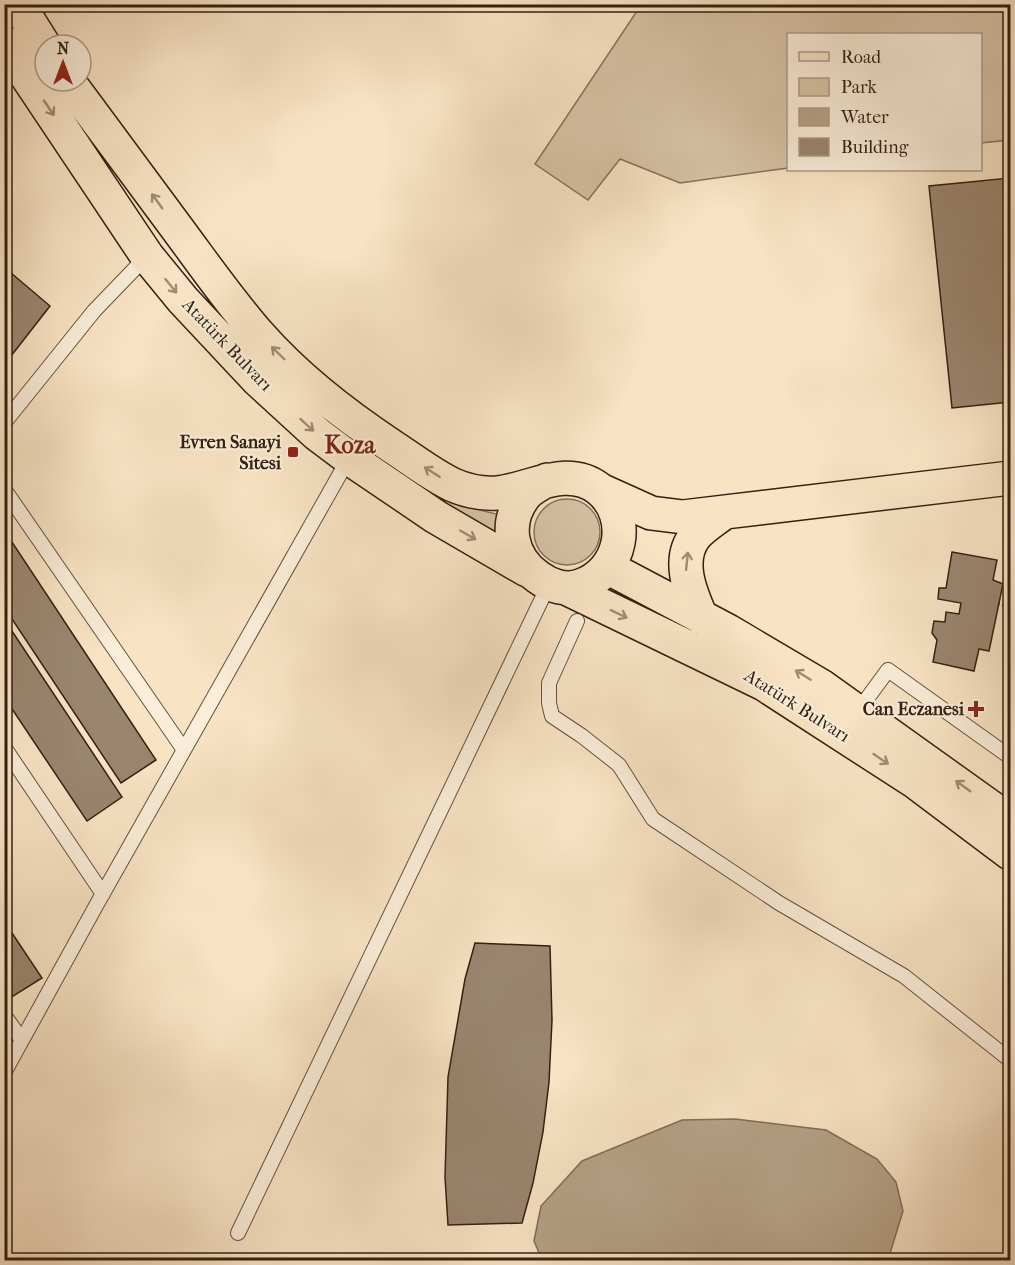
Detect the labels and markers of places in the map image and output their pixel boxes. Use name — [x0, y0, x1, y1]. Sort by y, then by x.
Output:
place label: Evren Sanayi Sitesi — [180, 432, 282, 474]
marker: Evren Sanayi Sitesi — [286, 445, 300, 459]
place label: Can Eczanesi — [863, 699, 965, 720]
marker: Can Eczanesi — [969, 702, 983, 716]

